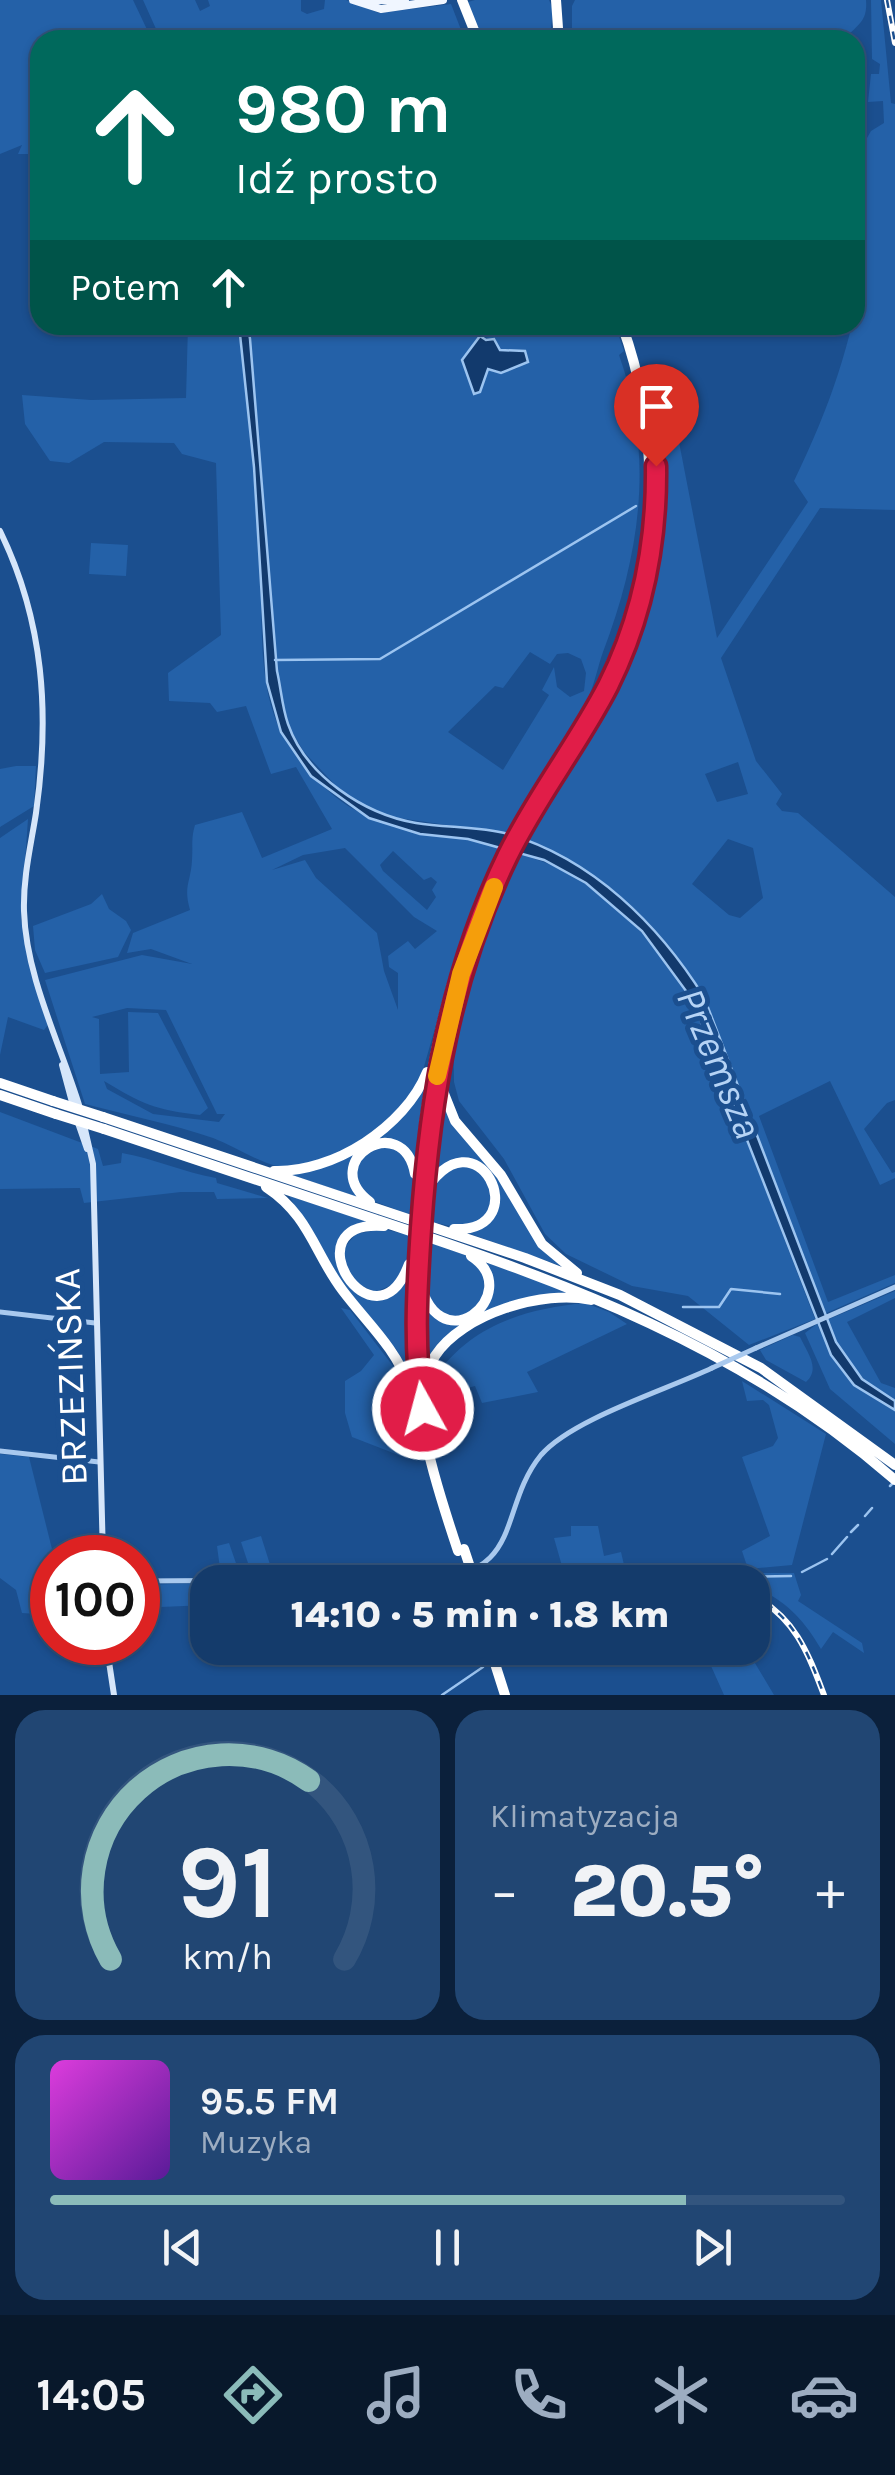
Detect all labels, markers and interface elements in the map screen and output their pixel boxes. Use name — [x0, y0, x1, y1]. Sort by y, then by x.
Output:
text: 980 m — [235, 68, 451, 150]
icon: ahead — [70, 70, 200, 200]
text: Idź prosto — [235, 152, 439, 204]
icon: ahead — [201, 260, 256, 315]
text: Potem — [70, 265, 181, 310]
pin — [614, 364, 699, 467]
icon: arrive — [629, 379, 684, 434]
water label: Przemsza — [667, 981, 772, 1146]
street label: BRZEZIŃSKA — [43, 1267, 97, 1487]
position arrow — [371, 1357, 475, 1461]
speed limit sign: 100 — [30, 1535, 160, 1665]
text: 14:10 · 5 min · 1.8 km — [290, 1592, 670, 1637]
text: Klimatyzacja — [490, 1798, 679, 1835]
text: 91 — [177, 1822, 278, 1943]
text: 20.5° — [570, 1847, 765, 1935]
text: − — [490, 1859, 519, 1923]
text: + — [816, 1859, 845, 1923]
text: km/h — [182, 1936, 273, 1978]
text: 95.5 FM — [200, 2079, 339, 2124]
text: Muzyka — [200, 2124, 312, 2161]
icon: previous — [155, 2220, 210, 2275]
icon: pause — [420, 2220, 475, 2275]
icon: next — [685, 2220, 740, 2275]
icon: directions — [218, 2360, 288, 2430]
icon: music — [361, 2360, 431, 2430]
icon: phone — [504, 2360, 574, 2430]
icon: climate — [646, 2360, 716, 2430]
icon: car — [789, 2360, 859, 2430]
text: 14:05 — [36, 2369, 146, 2421]

